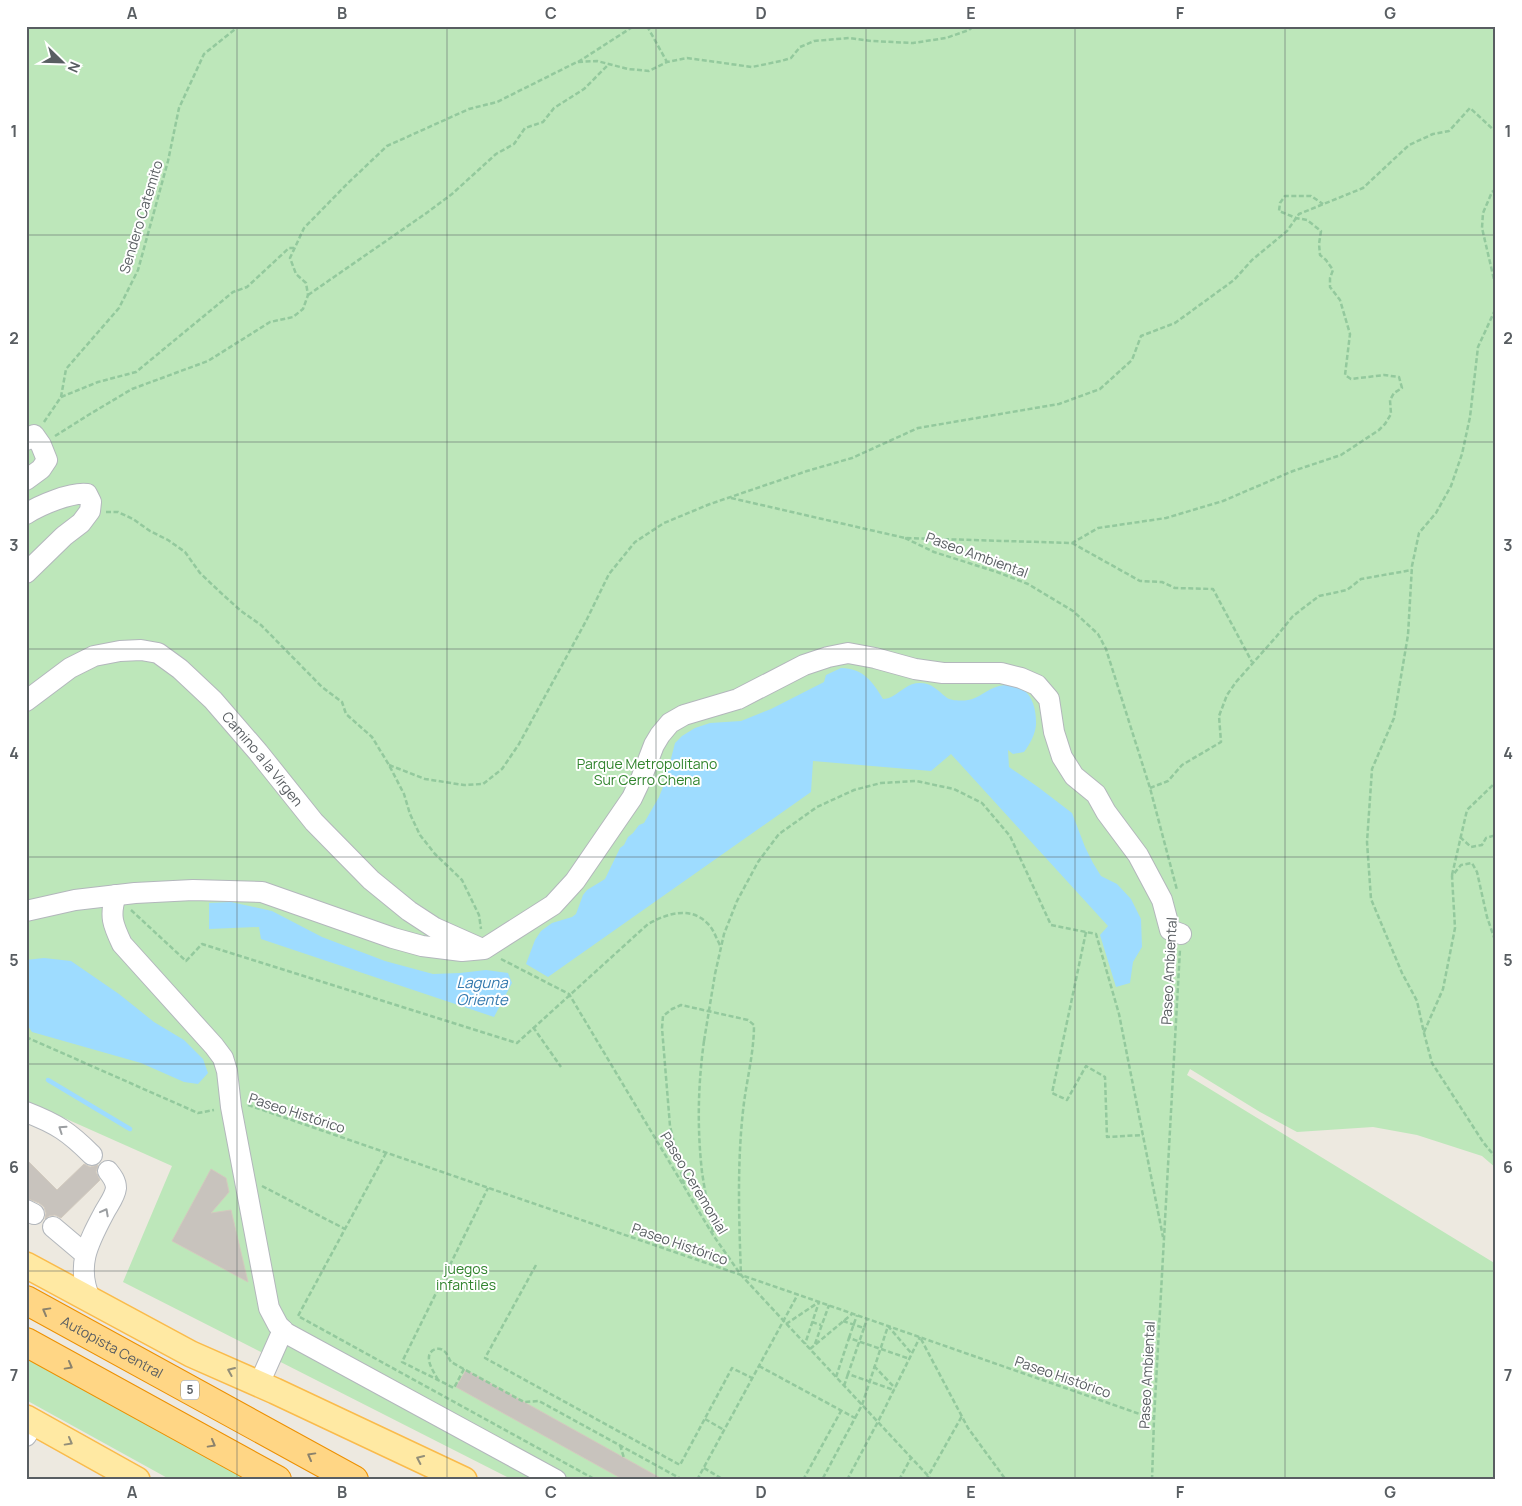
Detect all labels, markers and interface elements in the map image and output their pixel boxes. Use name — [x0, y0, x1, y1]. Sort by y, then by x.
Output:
text: A — [127, 2, 138, 24]
text: B — [337, 2, 347, 24]
text: C — [545, 2, 557, 24]
text: D — [755, 2, 767, 24]
text: E — [966, 2, 976, 24]
text: F — [1176, 2, 1185, 24]
text: G — [1384, 2, 1396, 24]
north arrow — [38, 38, 88, 88]
text: N — [64, 59, 85, 76]
text: 1 — [10, 120, 18, 142]
text: 1 — [1504, 120, 1512, 142]
street label: Sendero Catemito — [114, 158, 167, 276]
text: 2 — [9, 327, 19, 349]
text: 2 — [1503, 327, 1513, 349]
street label: Paseo Ambiental — [923, 527, 1031, 582]
text: 3 — [9, 534, 19, 556]
text: 3 — [1503, 534, 1513, 556]
street label: Camino a la Virgen — [218, 707, 308, 810]
text: 4 — [9, 742, 19, 764]
text: 4 — [1503, 742, 1513, 764]
park label: Parque Metropolitano Sur Cerro Chena — [577, 754, 717, 789]
street label: Paseo Ambiental — [1156, 917, 1181, 1025]
text: 5 — [9, 949, 19, 971]
text: 5 — [1503, 949, 1513, 971]
water label: Laguna Oriente — [456, 972, 509, 1010]
street label: Paseo Histórico — [246, 1088, 348, 1137]
one-way arrow — [58, 1126, 68, 1135]
street label: Paseo Ceremonial — [656, 1128, 733, 1237]
text: 6 — [9, 1156, 19, 1178]
text: 6 — [1503, 1156, 1513, 1178]
one-way arrow — [99, 1208, 109, 1217]
street label: Paseo Histórico — [630, 1218, 731, 1269]
park label: juegos infantiles — [436, 1259, 496, 1294]
one-way arrow — [42, 1307, 51, 1317]
street label: Autopista Central — [58, 1311, 167, 1382]
street label: Paseo Ambiental — [1134, 1321, 1159, 1429]
street label: Paseo Histórico — [1013, 1351, 1114, 1402]
one-way arrow — [64, 1360, 73, 1370]
text: 7 — [10, 1364, 18, 1386]
text: 7 — [1504, 1364, 1512, 1386]
one-way arrow — [227, 1367, 236, 1378]
road number: 5 — [181, 1380, 199, 1400]
one-way arrow — [64, 1436, 73, 1446]
one-way arrow — [206, 1438, 215, 1448]
one-way arrow — [308, 1453, 317, 1463]
one-way arrow — [416, 1455, 425, 1465]
text: A — [127, 1481, 138, 1503]
text: B — [337, 1481, 347, 1503]
text: C — [545, 1481, 557, 1503]
text: D — [755, 1481, 767, 1503]
text: E — [966, 1481, 976, 1503]
text: F — [1176, 1481, 1185, 1503]
text: G — [1384, 1481, 1396, 1503]

